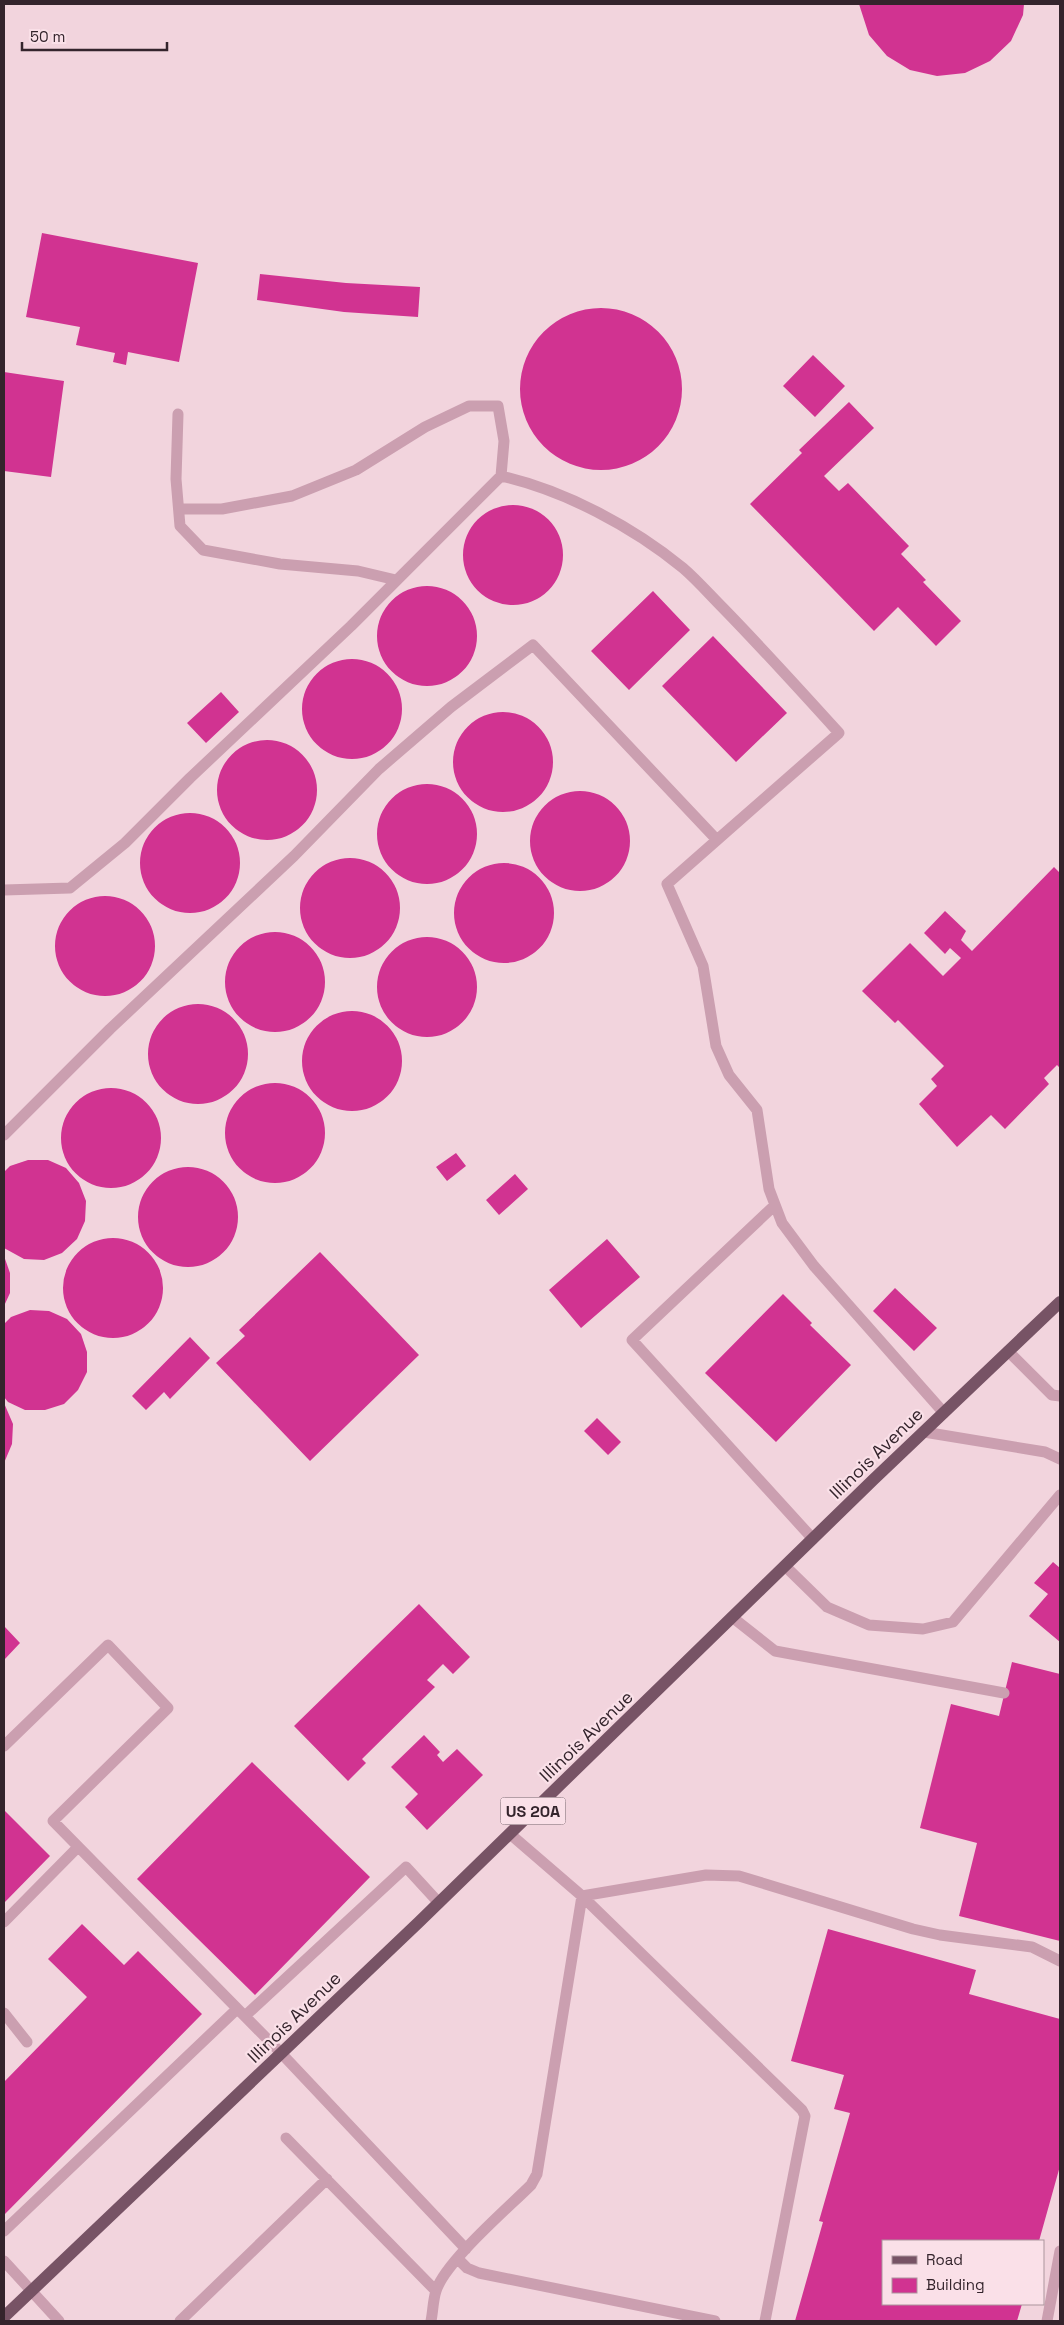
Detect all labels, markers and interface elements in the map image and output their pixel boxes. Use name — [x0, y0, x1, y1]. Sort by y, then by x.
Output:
scale bar — [22, 20, 168, 52]
text: 50 m — [30, 27, 65, 46]
street label: Illinois Avenue — [824, 1402, 928, 1504]
street label: Illinois Avenue — [534, 1685, 638, 1787]
road number: US 20A — [500, 1798, 566, 1824]
street label: Illinois Avenue — [242, 1966, 346, 2068]
legend — [882, 2240, 1044, 2305]
text: Road — [926, 2250, 963, 2269]
text: Building — [926, 2275, 985, 2294]

